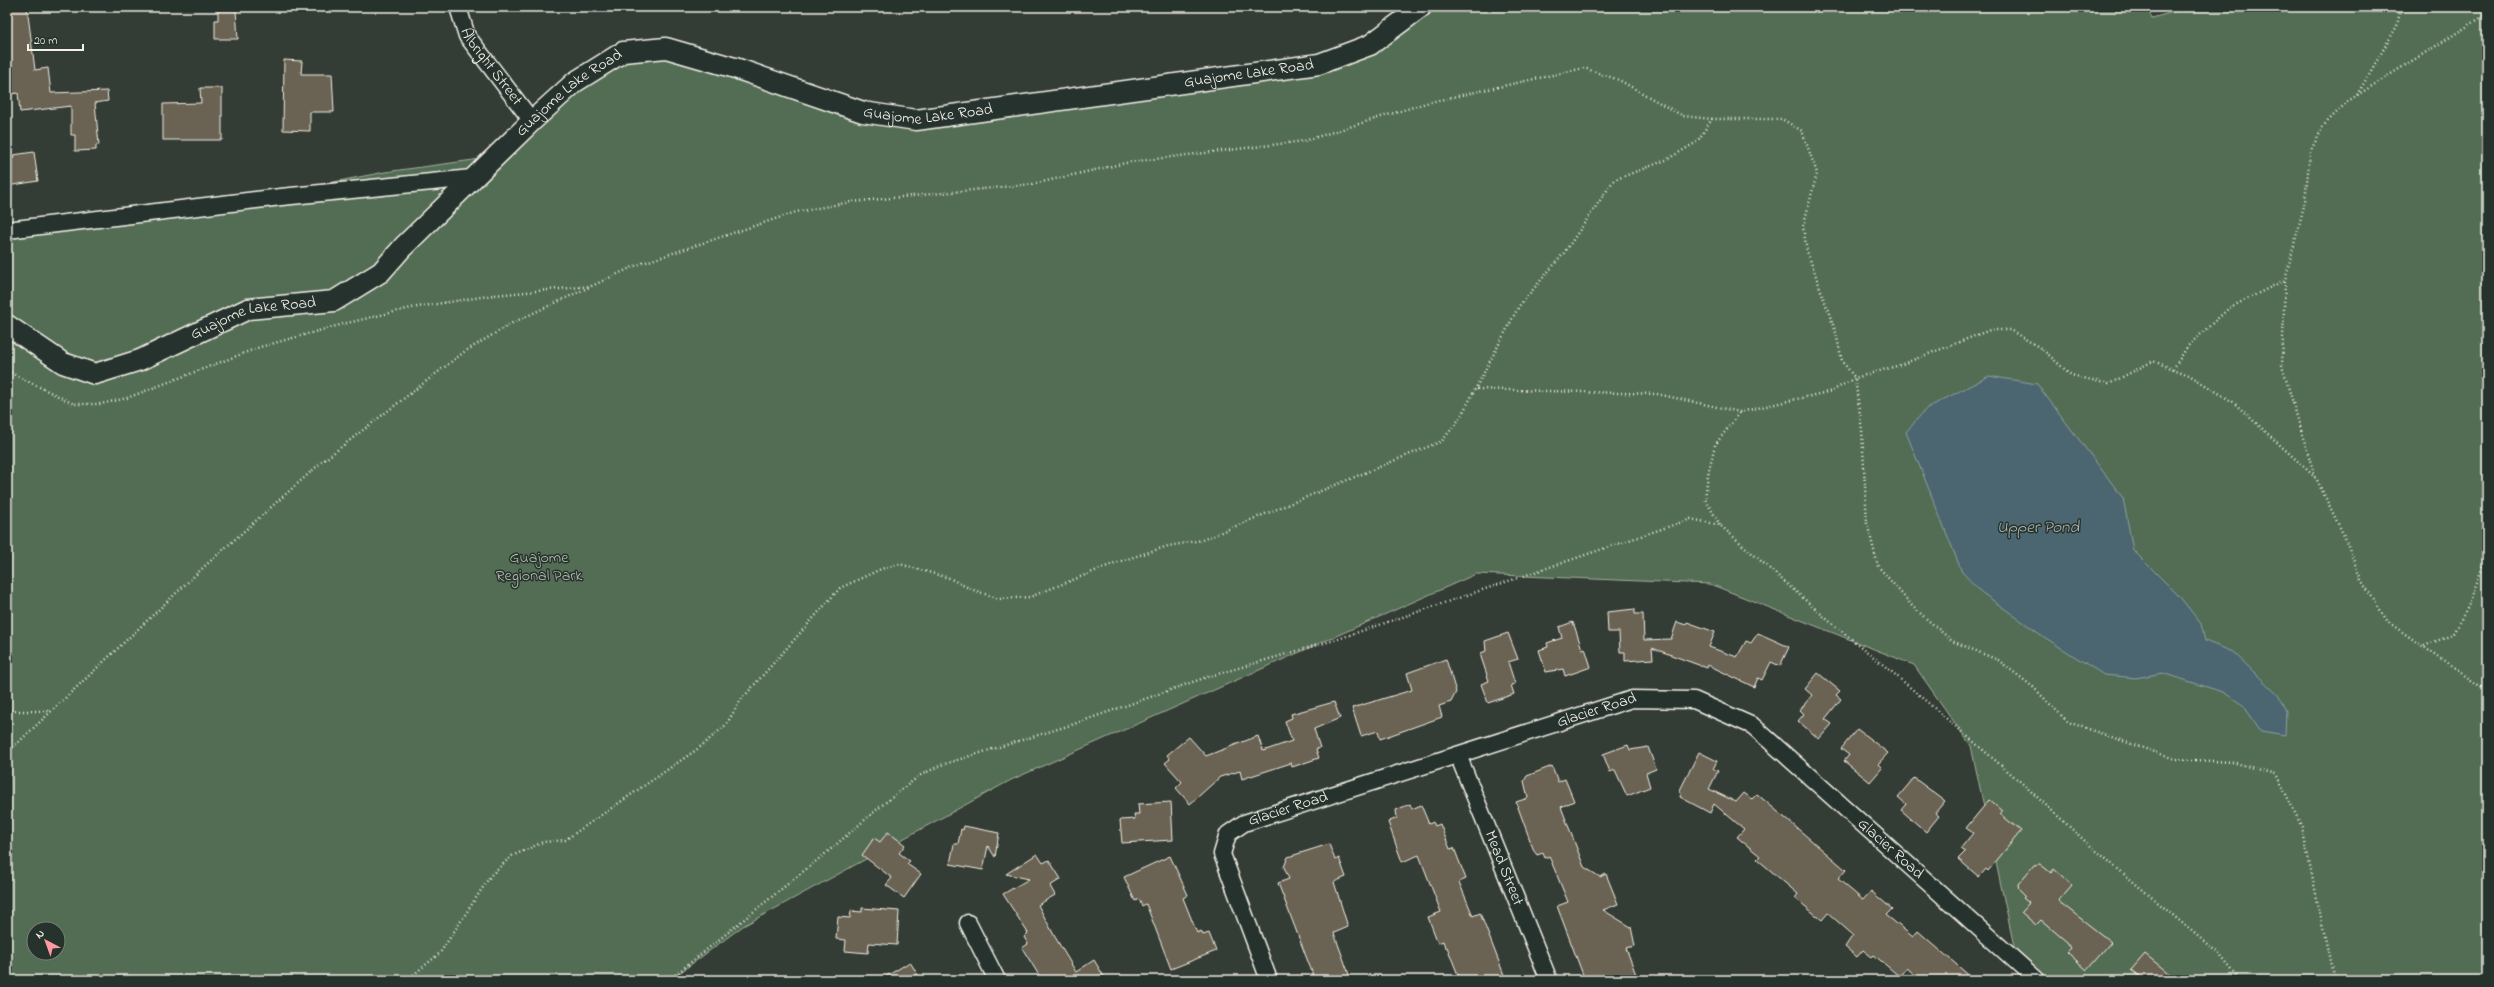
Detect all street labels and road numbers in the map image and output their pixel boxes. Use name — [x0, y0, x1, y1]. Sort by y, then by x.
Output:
street label: Albright Street — [453, 25, 529, 111]
street label: Guajome Lake Road — [510, 43, 627, 143]
street label: Guajome Lake Road — [1183, 53, 1315, 95]
street label: Guajome Lake Road — [862, 97, 994, 132]
street label: Guajome Lake Road — [187, 291, 317, 346]
street label: Glacier Road — [1554, 686, 1640, 734]
street label: Glacier Road — [1245, 785, 1331, 833]
street label: Glacier Road — [1852, 813, 1929, 885]
street label: Mead Street — [1478, 827, 1530, 910]

